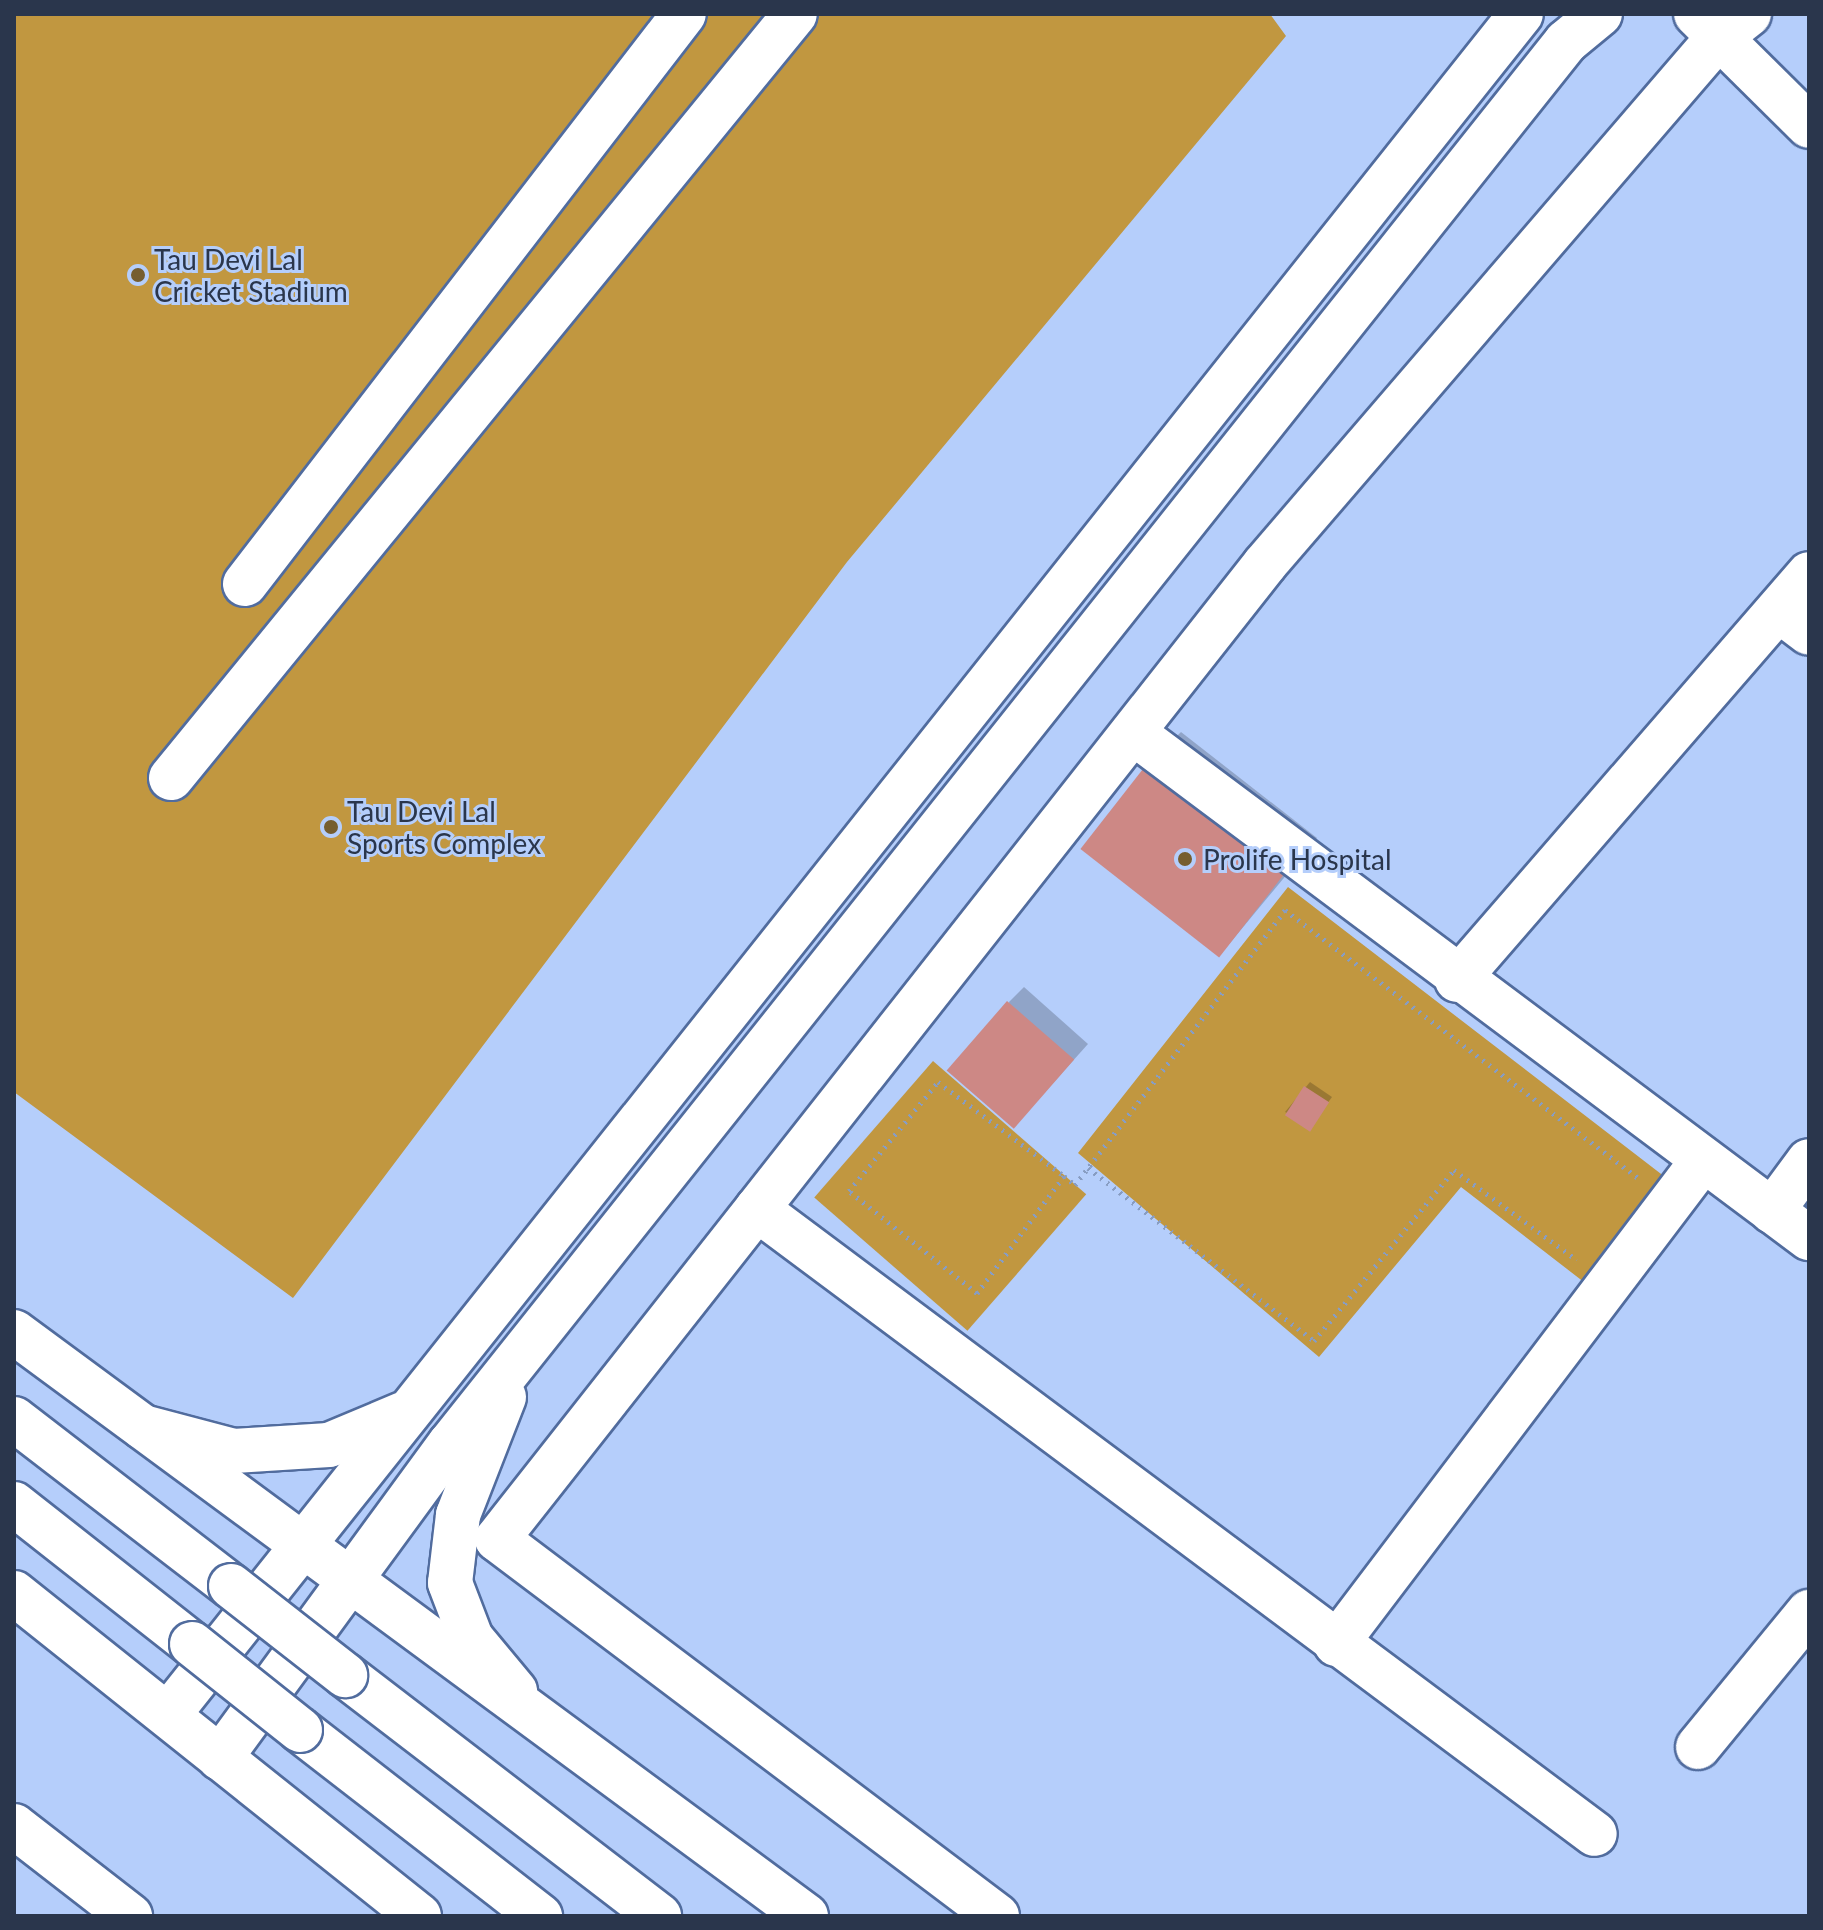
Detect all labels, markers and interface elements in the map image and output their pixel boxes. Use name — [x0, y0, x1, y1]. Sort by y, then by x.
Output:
place label: Tau Devi Lal Cricket Stadium — [154, 242, 348, 308]
marker: Tau Devi Lal Cricket Stadium — [129, 266, 147, 284]
place label: Tau Devi Lal Sports Complex — [347, 794, 541, 860]
marker: Tau Devi Lal Sports Complex — [322, 818, 340, 836]
place label: Prolife Hospital — [1203, 842, 1392, 876]
marker: Prolife Hospital — [1174, 848, 1196, 870]

